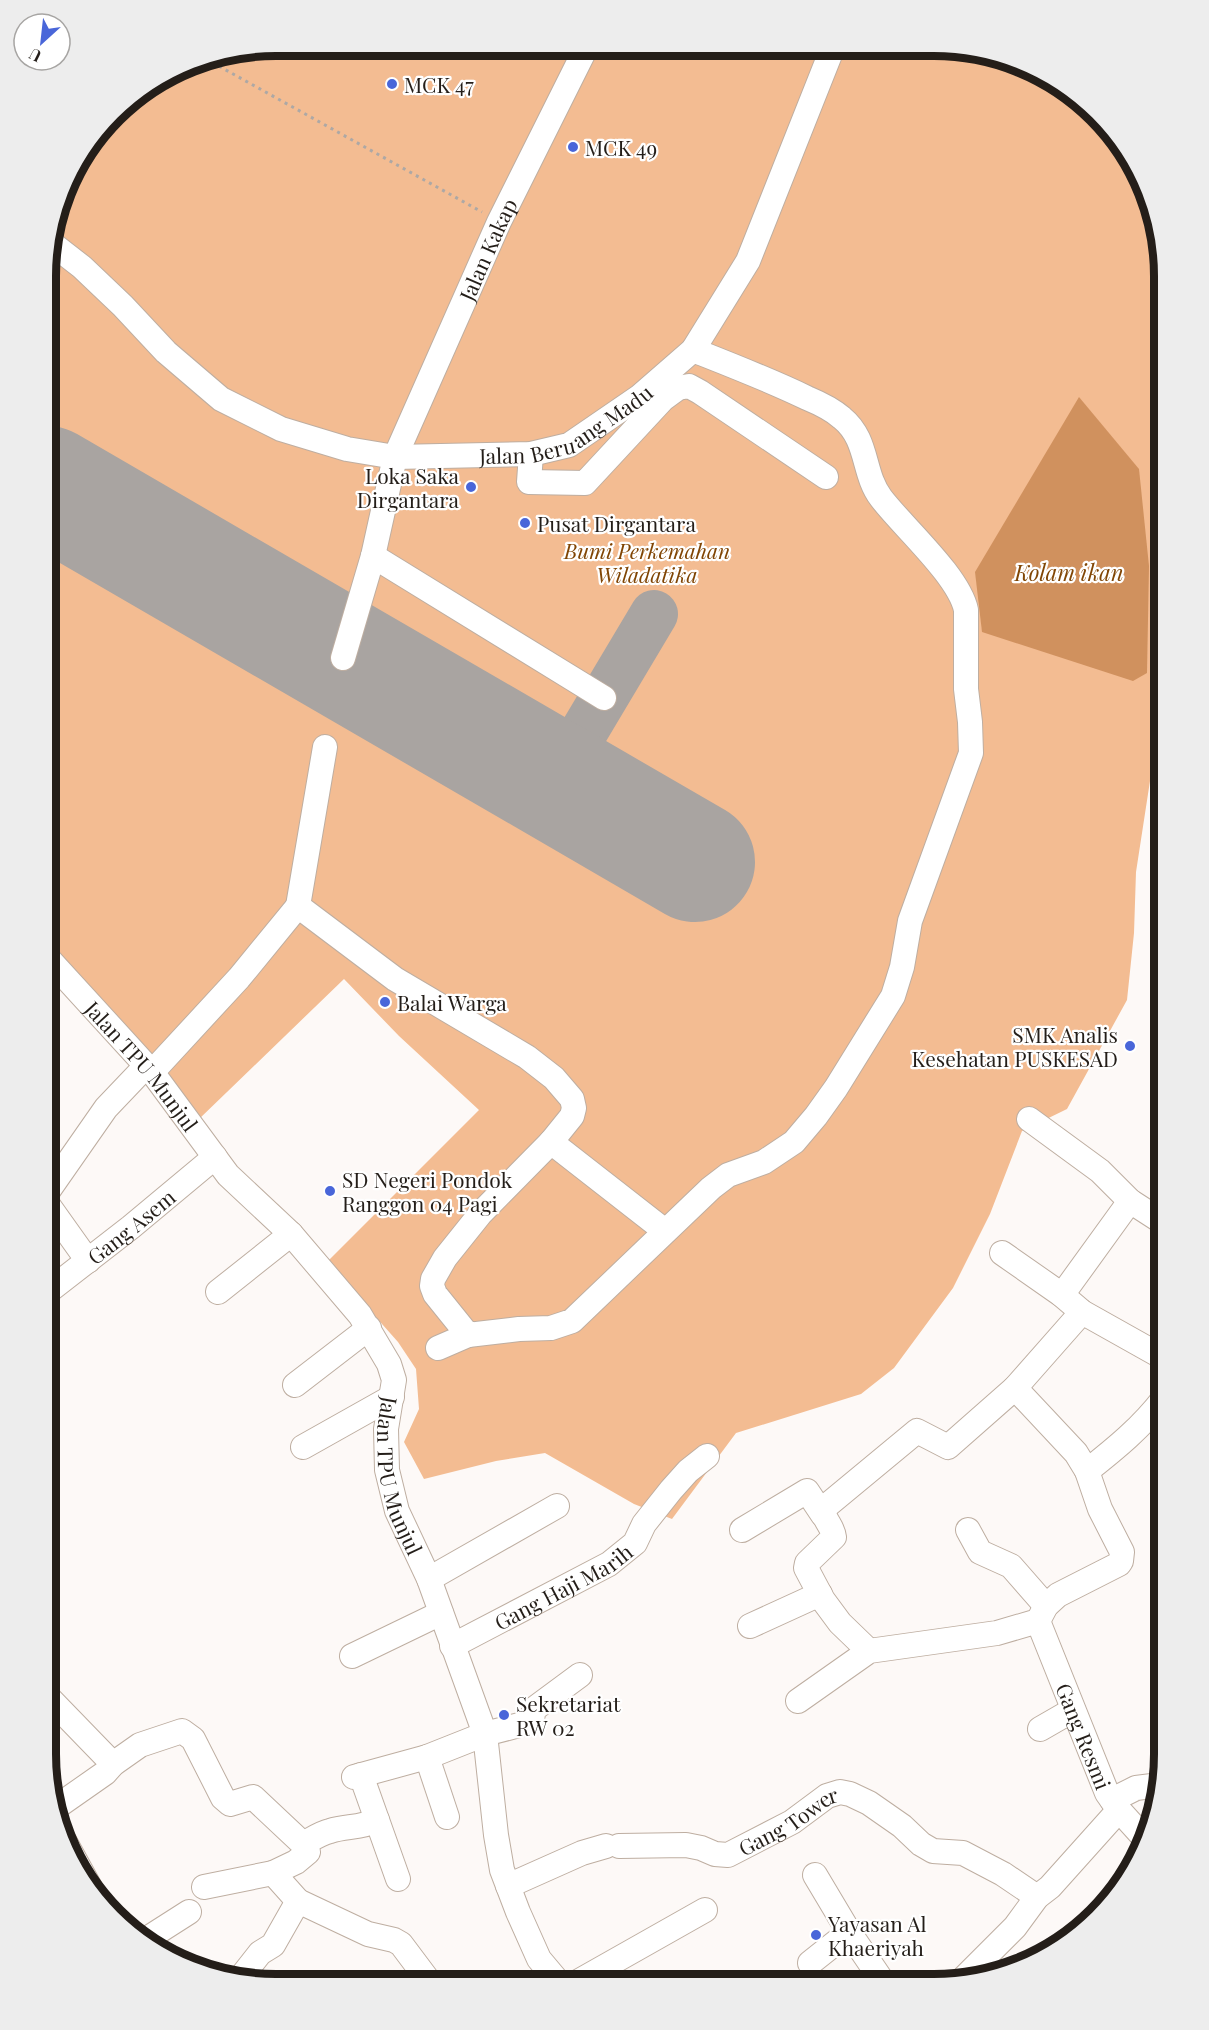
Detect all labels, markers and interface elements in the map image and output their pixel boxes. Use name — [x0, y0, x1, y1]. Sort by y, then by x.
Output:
north arrow — [12, 12, 72, 72]
text: U — [25, 44, 45, 68]
place label: MCK 47 — [404, 70, 474, 98]
marker: MCK 47 — [385, 77, 399, 91]
place label: MCK 49 — [585, 133, 657, 161]
marker: MCK 49 — [566, 140, 580, 154]
street label: Jalan Kakap — [452, 193, 523, 306]
street label: Jalan Beruang Madu — [478, 378, 658, 469]
place label: Loka Saka Dirgantara — [357, 461, 460, 513]
marker: Loka Saka Dirgantara — [464, 480, 478, 494]
place label: Pusat Dirgantara — [537, 509, 696, 537]
marker: Pusat Dirgantara — [518, 516, 532, 530]
park label: Bumi Perkemahan Wiladatika — [563, 536, 730, 588]
water label: Kolam ikan — [1013, 557, 1124, 587]
place label: Balai Warga — [397, 988, 507, 1016]
street label: Jalan TPU Munjul — [79, 994, 205, 1137]
marker: Balai Warga — [378, 995, 392, 1009]
place label: SMK Analis Kesehatan PUSKESAD — [911, 1020, 1118, 1072]
marker: SMK Analis Kesehatan PUSKESAD — [1123, 1039, 1137, 1053]
place label: SD Negeri Pondok Ranggon 04 Pagi — [342, 1165, 513, 1217]
street label: Gang Asem — [81, 1182, 181, 1270]
marker: SD Negeri Pondok Ranggon 04 Pagi — [323, 1184, 337, 1198]
street label: Jalan TPU Munjul — [372, 1394, 430, 1559]
street label: Gang Haji Marih — [489, 1537, 638, 1636]
street label: Gang Resmi — [1050, 1679, 1118, 1793]
place label: Sekretariat RW 02 — [516, 1689, 621, 1741]
marker: Sekretariat RW 02 — [497, 1708, 511, 1722]
street label: Gang Tower — [733, 1779, 841, 1861]
place label: Yayasan Al Khaeriyah — [827, 1909, 926, 1961]
marker: Yayasan Al Khaeriyah — [809, 1928, 823, 1942]

